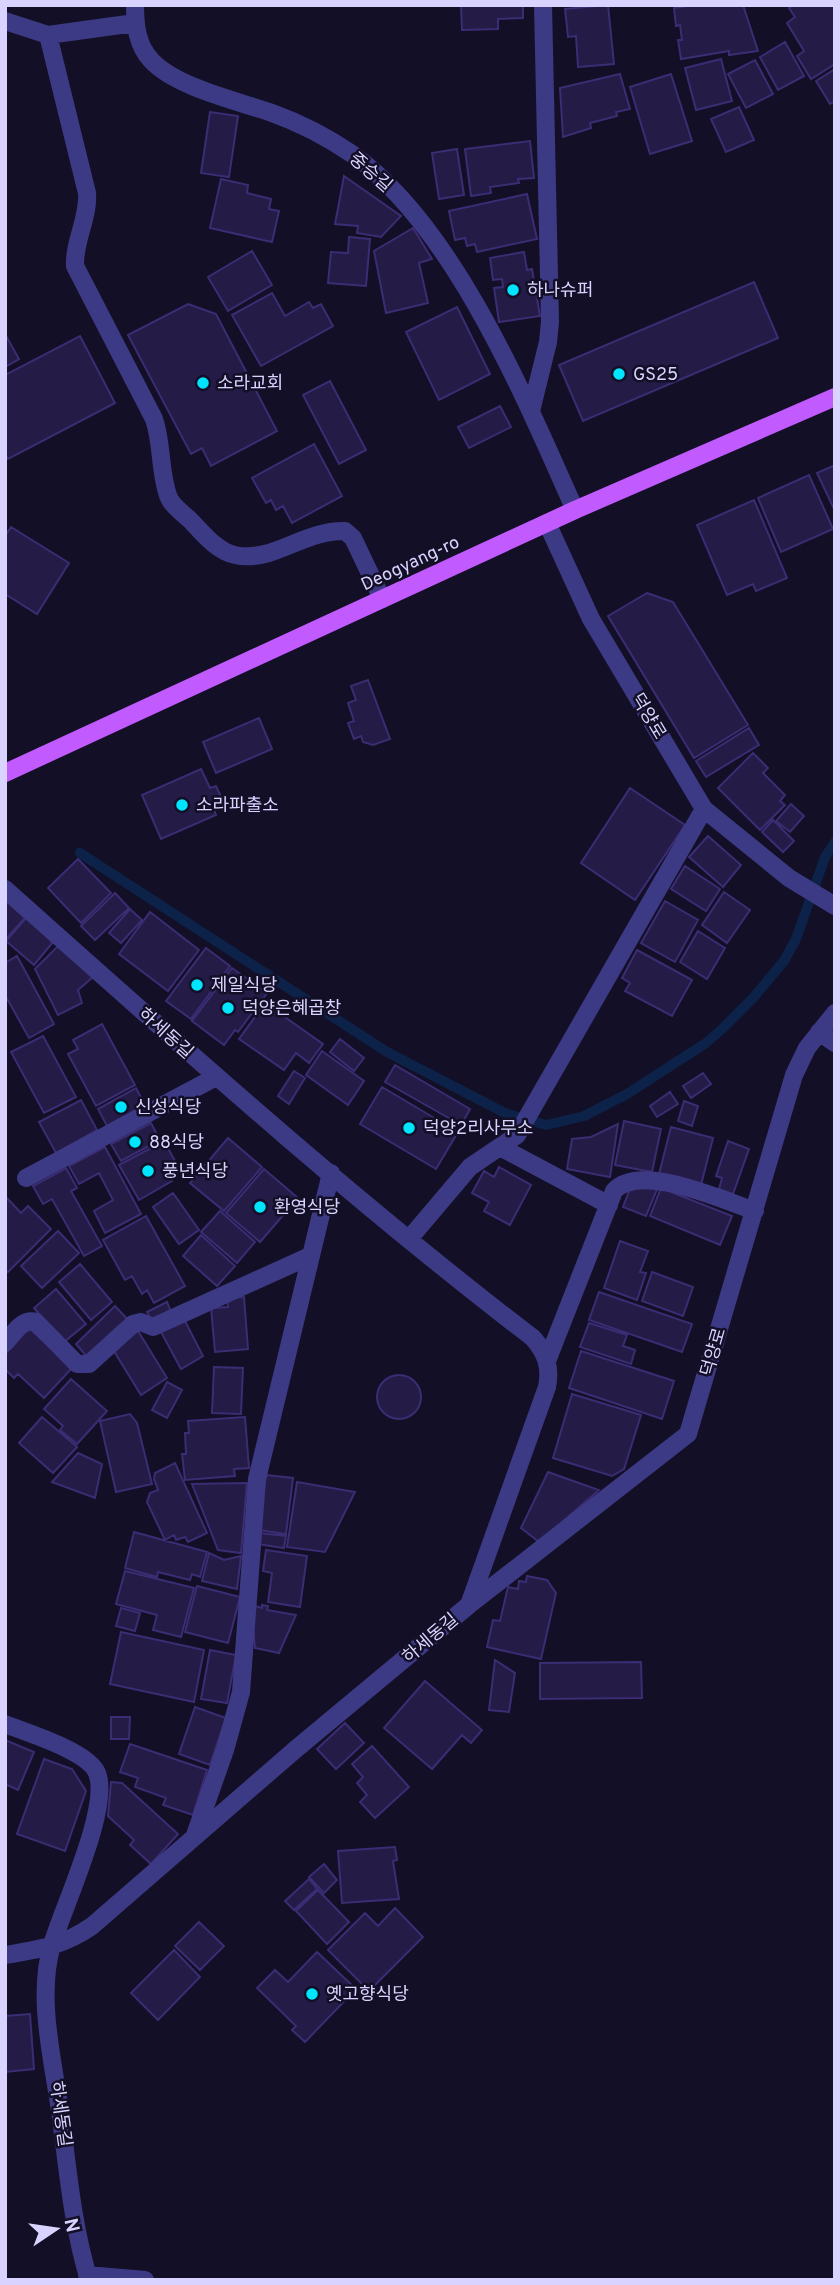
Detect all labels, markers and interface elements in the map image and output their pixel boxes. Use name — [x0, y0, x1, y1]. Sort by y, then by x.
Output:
street label: 중승길 — [344, 148, 396, 198]
place label: 하나슈퍼 — [527, 280, 593, 303]
marker: 하나슈퍼 — [505, 282, 521, 298]
place label: GS25 — [633, 364, 678, 387]
marker: GS25 — [611, 366, 627, 382]
place label: 소라교회 — [217, 373, 283, 396]
marker: 소라교회 — [195, 375, 211, 391]
street label: Deogyang-ro — [358, 532, 463, 597]
street label: 덕양로 — [625, 690, 670, 744]
place label: 소라파출소 — [196, 795, 279, 818]
marker: 소라파출소 — [174, 797, 190, 813]
place label: 제일식당 — [211, 975, 277, 998]
marker: 제일식당 — [189, 977, 205, 993]
place label: 덕양은혜곱창 — [242, 998, 341, 1021]
marker: 덕양은혜곱창 — [220, 1000, 236, 1016]
street label: 하세동길 — [133, 1003, 197, 1065]
place label: 신성식당 — [135, 1097, 201, 1120]
marker: 신성식당 — [113, 1099, 129, 1115]
place label: 덕양2리사무소 — [423, 1118, 533, 1141]
marker: 덕양2리사무소 — [401, 1120, 417, 1136]
place label: 88식당 — [149, 1132, 204, 1155]
marker: 88식당 — [127, 1134, 143, 1150]
place label: 풍년식당 — [162, 1161, 228, 1184]
marker: 풍년식당 — [140, 1163, 156, 1179]
place label: 환영식당 — [274, 1197, 340, 1220]
marker: 환영식당 — [252, 1199, 268, 1215]
street label: 덕양로 — [697, 1325, 732, 1379]
street label: 하세동길 — [398, 1609, 464, 1669]
place label: 옛고향식당 — [326, 1984, 409, 2007]
marker: 옛고향식당 — [304, 1986, 320, 2002]
street label: 하세동길 — [44, 2080, 76, 2149]
north arrow — [21, 2194, 91, 2264]
text: N — [57, 2216, 84, 2235]

